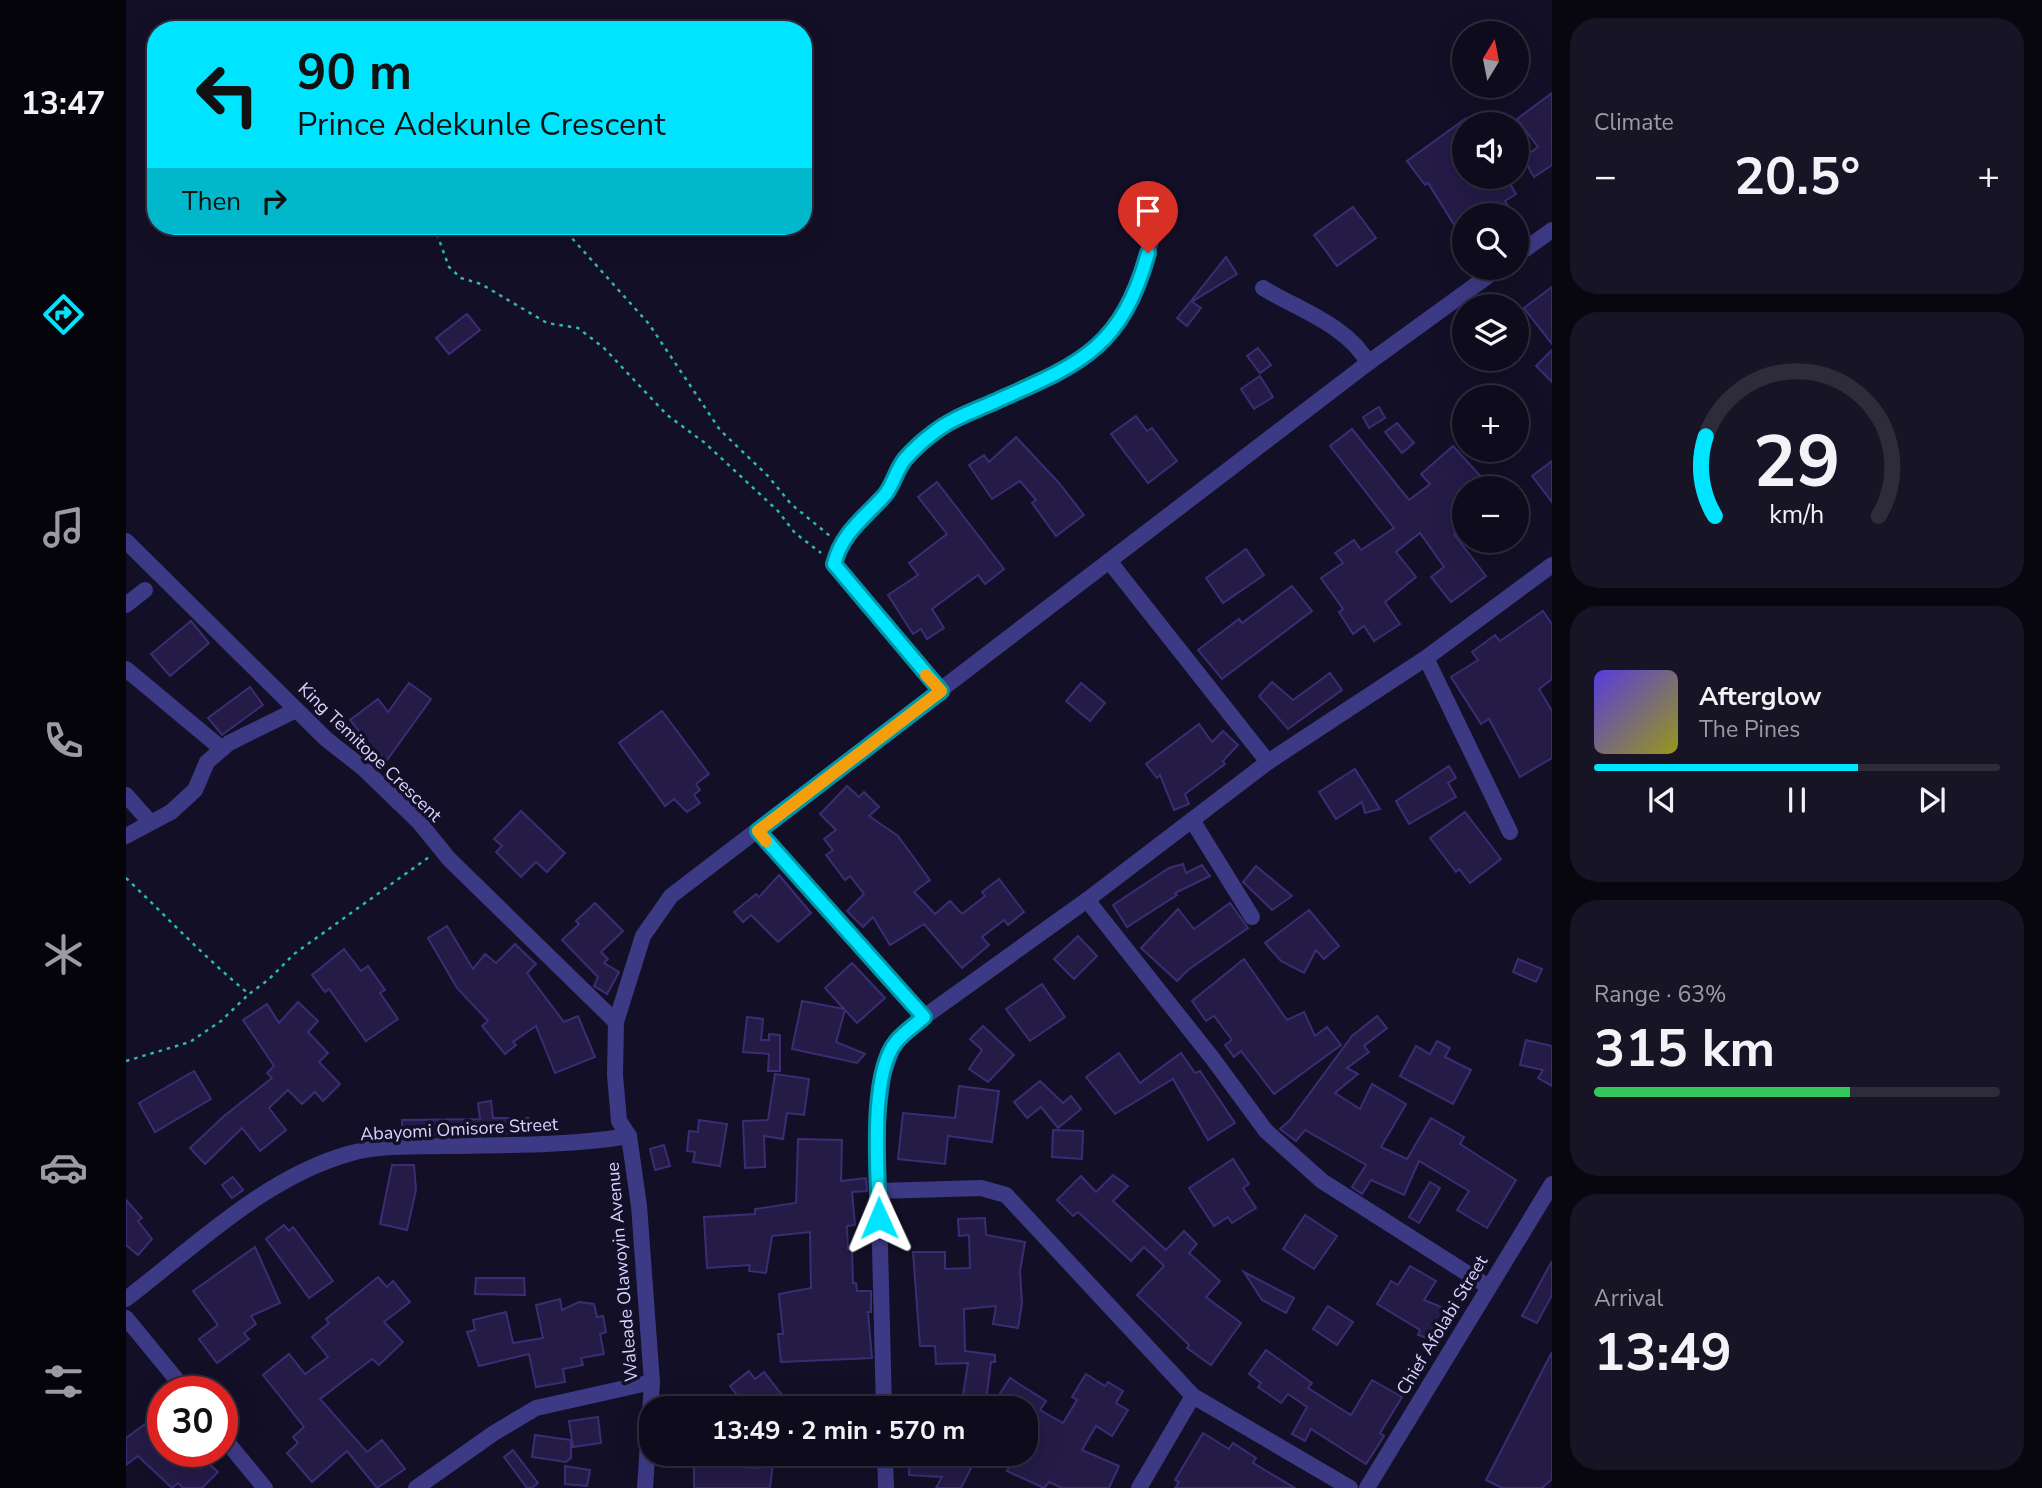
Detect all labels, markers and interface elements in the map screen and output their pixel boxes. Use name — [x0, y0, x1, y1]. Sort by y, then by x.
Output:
north arrow — [1452, 21, 1530, 98]
map controls — [1452, 21, 1529, 553]
text: 90 m — [297, 39, 412, 106]
icon: left — [182, 49, 273, 140]
text: 13:47 — [21, 82, 105, 125]
text: Prince Adekunle Crescent — [297, 103, 665, 146]
text: Climate — [1594, 107, 1674, 138]
button: sound — [1452, 112, 1529, 189]
text: 20.5° — [1734, 141, 1860, 212]
text: − — [1594, 151, 1617, 202]
text: + — [1977, 151, 2000, 202]
pin — [1118, 181, 1178, 253]
icon: right — [255, 182, 293, 220]
text: Then — [182, 184, 241, 219]
icon: arrive — [1129, 192, 1167, 230]
button: search — [1452, 203, 1529, 280]
icon: directions — [39, 290, 88, 339]
button: layers — [1452, 294, 1529, 371]
button: + — [1452, 385, 1529, 462]
text: 29 — [1753, 412, 1841, 512]
button: − — [1452, 476, 1529, 553]
text: km/h — [1769, 498, 1825, 532]
icon: music — [39, 503, 88, 552]
street label: King Temitope Crescent — [293, 677, 448, 828]
text: Afterglow — [1699, 679, 1822, 714]
text: The Pines — [1699, 714, 1800, 745]
icon: phone — [39, 716, 88, 765]
icon: previous — [1643, 781, 1681, 819]
icon: pause — [1778, 781, 1816, 819]
icon: next — [1913, 781, 1951, 819]
icon: climate — [39, 930, 88, 979]
text: Range · 63% — [1594, 979, 1726, 1010]
text: 315 km — [1594, 1013, 1775, 1084]
street label: Abayomi Omisore Street — [359, 1112, 559, 1146]
icon: car — [39, 1143, 88, 1192]
street label: Waleade Olawoyin Avenue — [600, 1161, 644, 1383]
position arrow — [842, 1181, 916, 1255]
street label: Chief Afolabi Street — [1391, 1250, 1494, 1399]
text: Arrival — [1594, 1283, 1663, 1314]
text: 13:49 — [1594, 1317, 1732, 1388]
icon: filters — [39, 1357, 88, 1406]
speed limit sign: 30 — [147, 1376, 238, 1467]
text: 13:49 · 2 min · 570 m — [712, 1413, 965, 1448]

